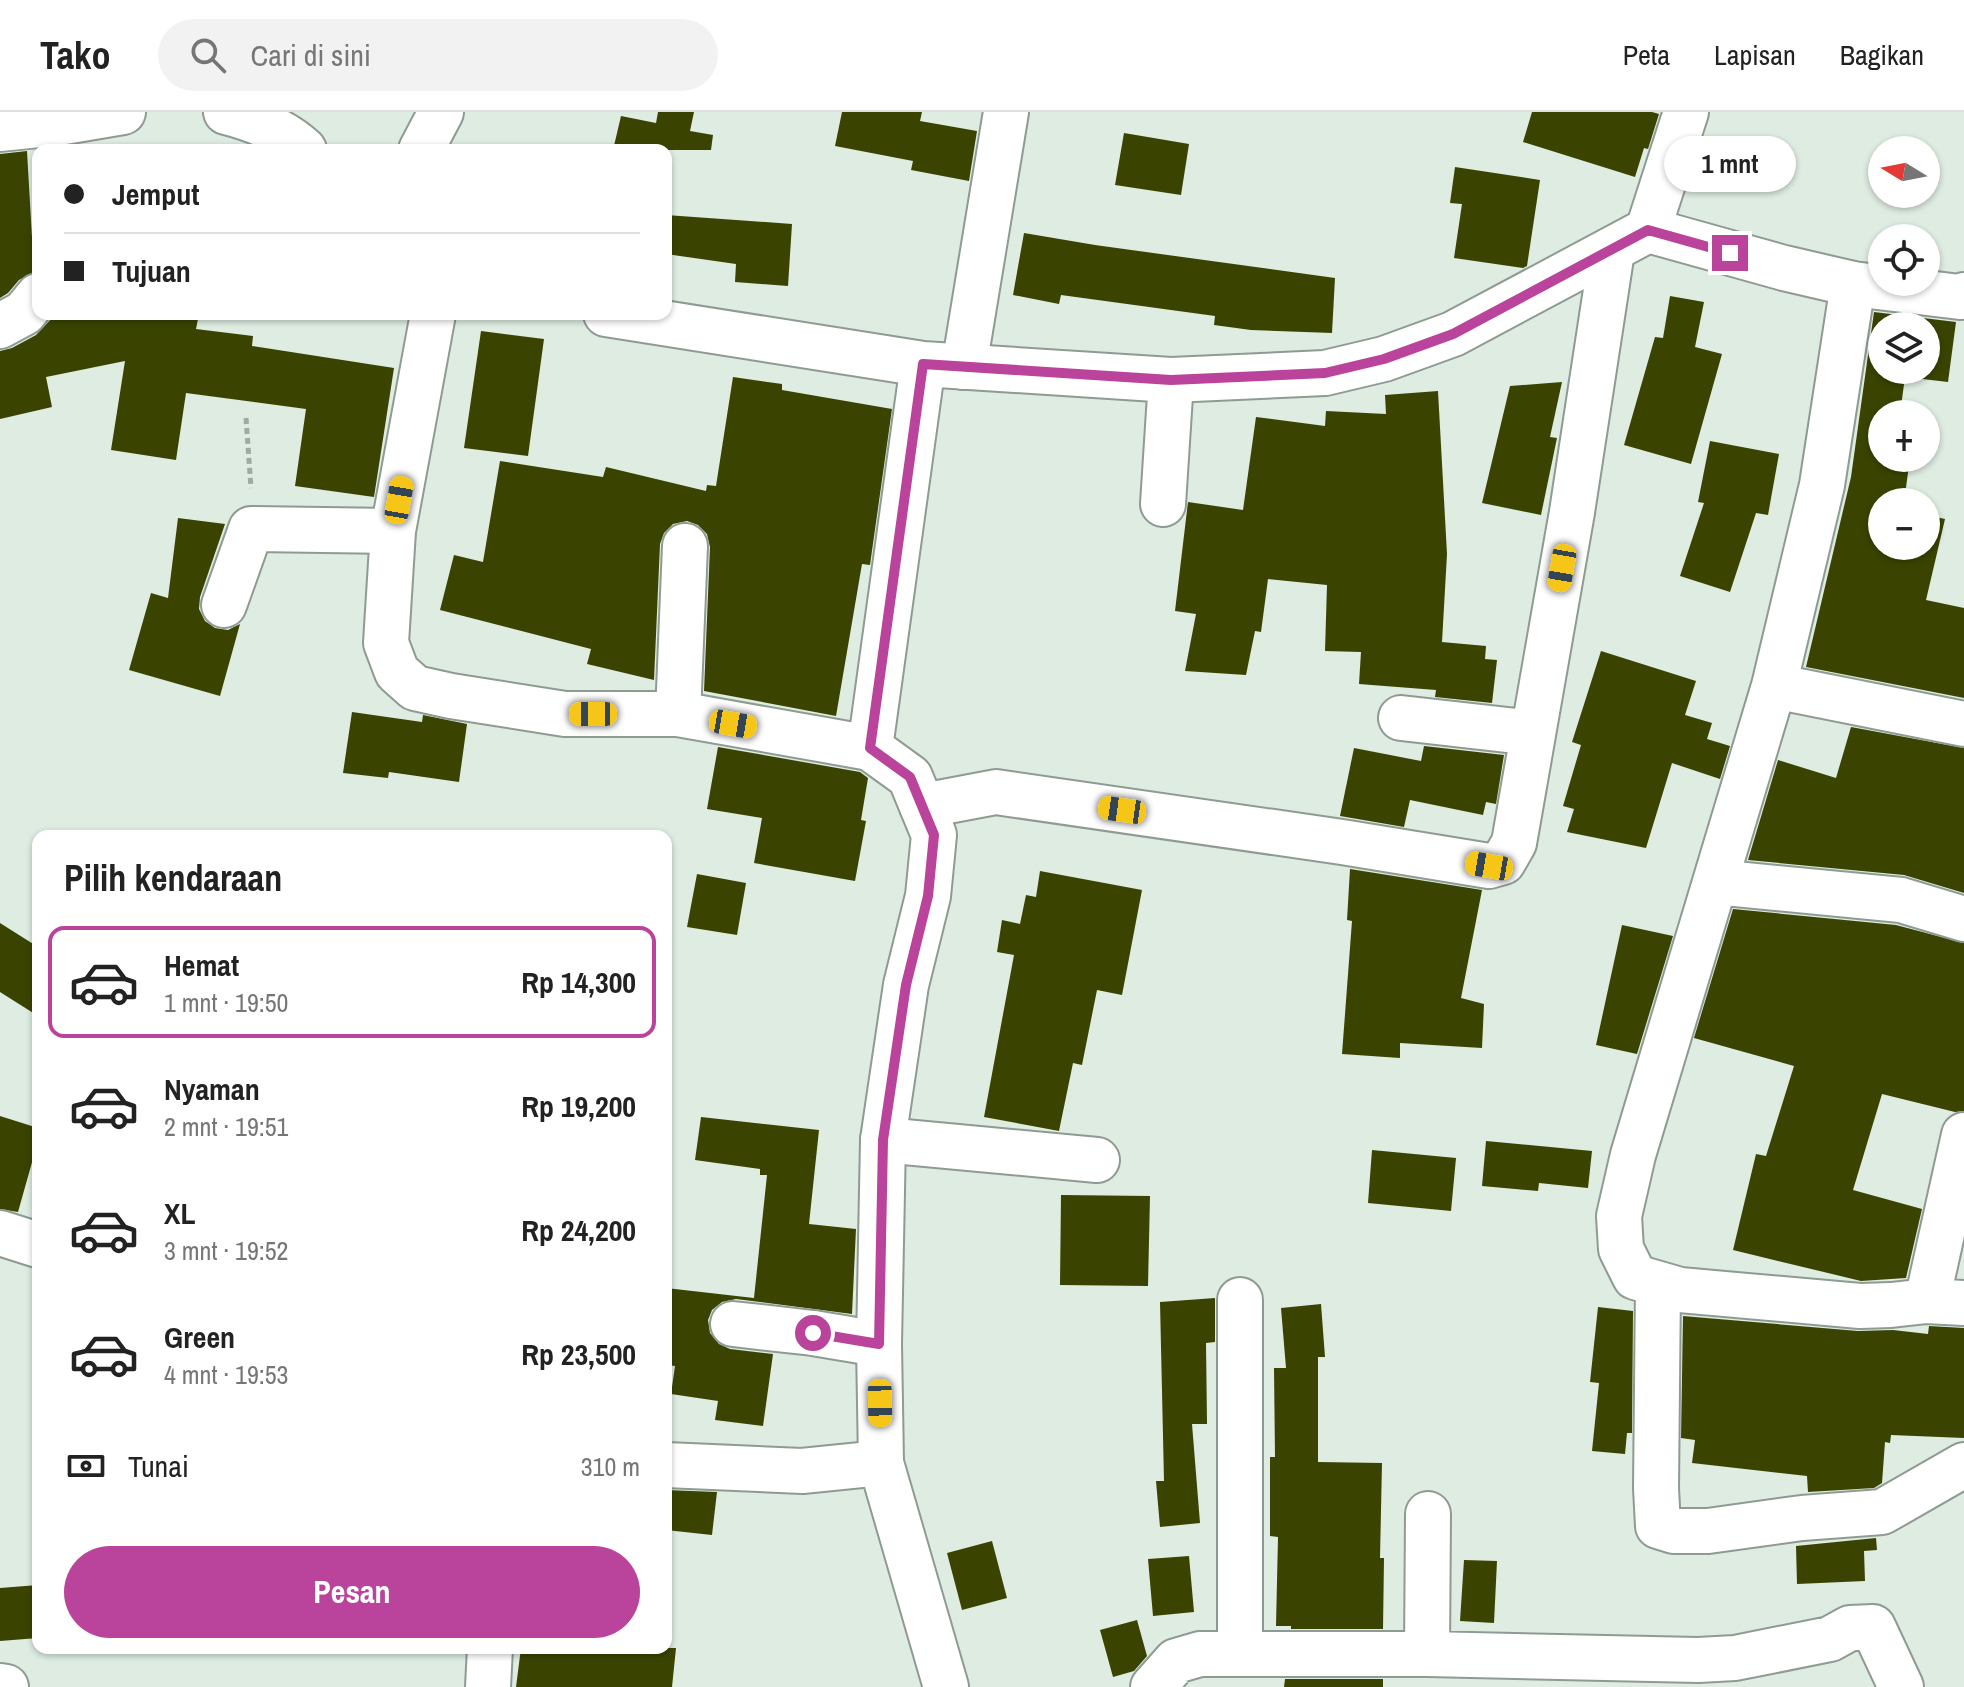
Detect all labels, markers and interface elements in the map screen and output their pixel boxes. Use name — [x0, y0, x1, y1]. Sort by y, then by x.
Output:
search box — [158, 19, 718, 91]
text: Tako — [40, 30, 110, 81]
icon: search — [186, 33, 230, 77]
text: Cari di sini — [250, 35, 371, 75]
text: Peta — [1623, 36, 1670, 74]
text: Lapisan — [1714, 36, 1796, 74]
text: Bagikan — [1840, 36, 1924, 74]
north arrow — [1868, 136, 1940, 208]
map controls — [1868, 136, 1940, 560]
callout: 1 mnt — [1664, 137, 1796, 193]
text: 1 mnt — [1702, 146, 1758, 181]
text: Jemput — [112, 174, 199, 214]
button: locate — [1868, 224, 1940, 296]
route end — [1712, 235, 1748, 271]
text: Tujuan — [112, 251, 191, 291]
button: layers — [1868, 312, 1940, 384]
button: + — [1868, 400, 1940, 472]
car — [383, 474, 415, 526]
button: − — [1868, 488, 1940, 560]
car — [1546, 542, 1578, 594]
car — [569, 702, 617, 726]
car — [707, 708, 759, 740]
car — [1097, 795, 1147, 825]
car — [1463, 850, 1515, 882]
text: Pilih kendaraan — [64, 854, 282, 902]
text: Hemat — [164, 945, 239, 985]
icon: car — [68, 946, 140, 1018]
text: Rp 14,300 — [521, 962, 636, 1002]
text: 1 mnt · 19:50 — [164, 985, 288, 1020]
text: Nyaman — [164, 1069, 260, 1109]
icon: car — [68, 1070, 140, 1142]
text: Rp 19,200 — [521, 1086, 636, 1126]
text: 2 mnt · 19:51 — [164, 1109, 288, 1144]
text: XL — [164, 1193, 195, 1233]
icon: car — [68, 1194, 140, 1266]
text: Rp 24,200 — [521, 1210, 636, 1250]
text: 3 mnt · 19:52 — [164, 1233, 288, 1268]
route start — [795, 1315, 831, 1351]
text: Green — [164, 1317, 235, 1357]
icon: car — [68, 1318, 140, 1390]
text: Rp 23,500 — [521, 1334, 636, 1374]
text: 4 mnt · 19:53 — [164, 1357, 288, 1392]
car — [868, 1379, 892, 1427]
icon: cash — [64, 1444, 108, 1488]
text: Tunai — [128, 1446, 189, 1486]
text: 310 m — [581, 1449, 640, 1484]
button: Pesan — [64, 1546, 640, 1638]

